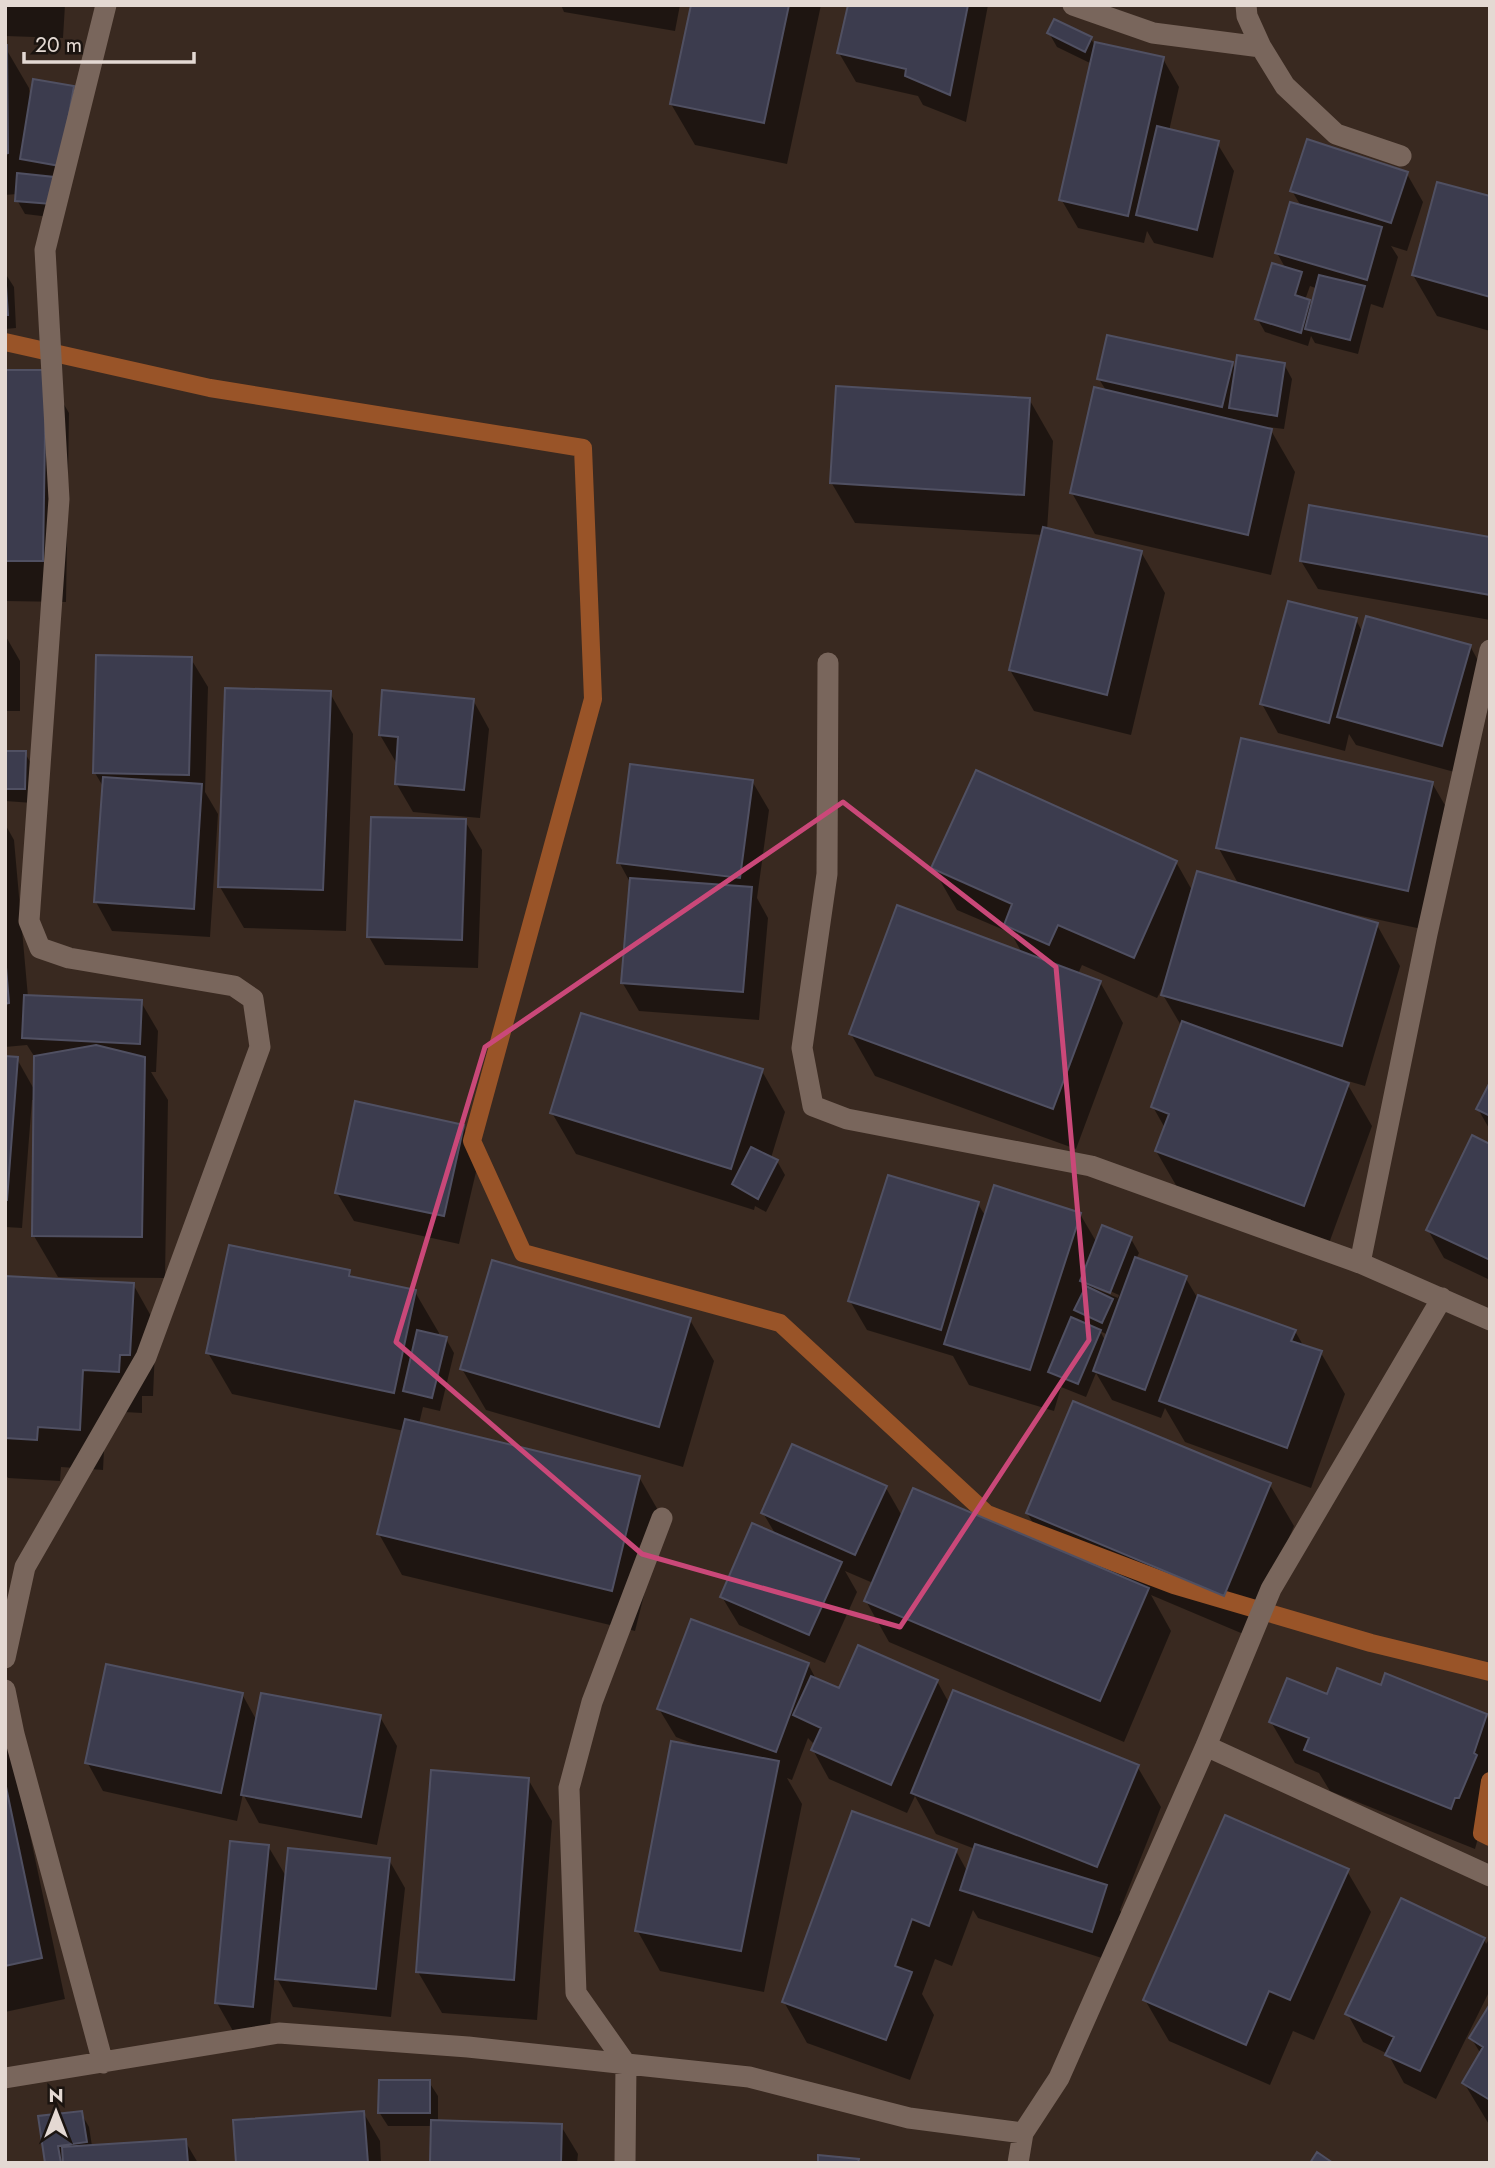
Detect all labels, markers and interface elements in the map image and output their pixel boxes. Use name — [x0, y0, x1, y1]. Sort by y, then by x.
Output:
scale bar — [24, 21, 194, 65]
text: 20 m — [35, 30, 82, 60]
north arrow — [21, 2077, 91, 2147]
text: N — [48, 2082, 64, 2109]

